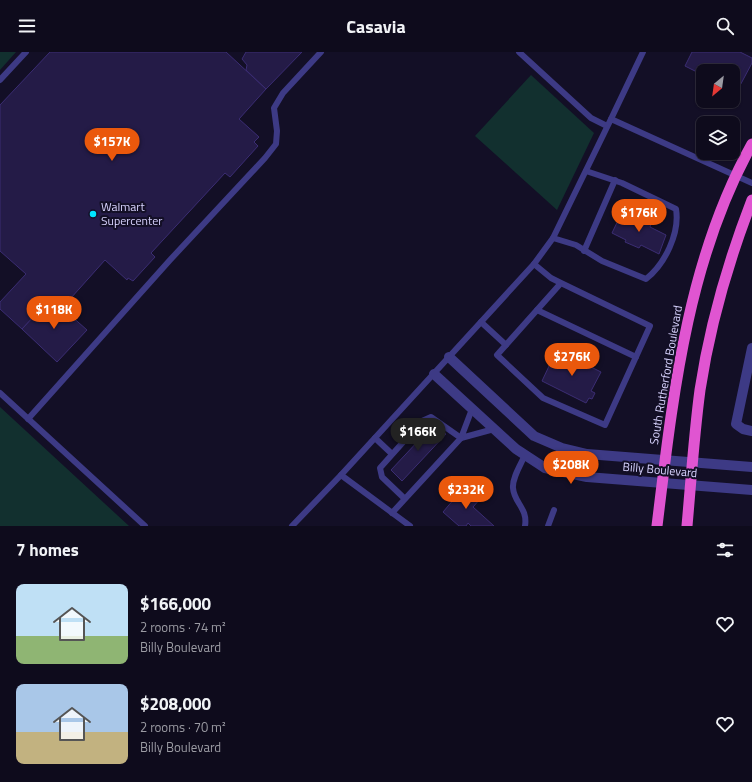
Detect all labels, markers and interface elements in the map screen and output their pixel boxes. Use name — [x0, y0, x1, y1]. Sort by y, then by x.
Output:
text: Casavia — [346, 13, 406, 40]
icon: menu — [16, 15, 38, 37]
icon: search — [714, 15, 736, 37]
north arrow — [696, 64, 740, 108]
map controls — [696, 64, 740, 160]
button: layers — [696, 116, 740, 160]
pin: $157K — [84, 128, 140, 162]
text: $157K — [94, 131, 130, 151]
place label: Walmart Supercenter — [101, 197, 162, 230]
pin: $176K — [611, 199, 667, 233]
text: $176K — [621, 202, 657, 222]
marker: Walmart Supercenter — [88, 209, 98, 219]
pin: $118K — [26, 296, 82, 330]
text: $118K — [36, 299, 72, 319]
street label: South Rutherford Boulevard — [644, 304, 687, 446]
pin: $276K — [544, 343, 600, 377]
text: $276K — [554, 346, 590, 366]
pin: $166K — [390, 418, 446, 452]
text: $166K — [400, 421, 436, 441]
pin: $208K — [543, 451, 599, 485]
text: $208K — [553, 454, 589, 474]
street label: Billy Boulevard — [622, 457, 698, 482]
pin: $232K — [438, 476, 494, 510]
text: $232K — [448, 479, 484, 499]
text: 7 homes — [16, 537, 79, 563]
icon: filters — [714, 539, 736, 561]
text: $166,000 — [140, 591, 211, 617]
icon: home — [48, 600, 96, 648]
icon: heart — [714, 613, 736, 635]
text: 2 rooms · 74 m² — [140, 617, 226, 637]
text: Billy Boulevard — [140, 637, 221, 657]
text: $208,000 — [140, 691, 211, 717]
icon: home — [48, 700, 96, 748]
icon: heart — [714, 713, 736, 735]
text: 2 rooms · 70 m² — [140, 717, 226, 737]
text: Billy Boulevard — [140, 737, 221, 757]

